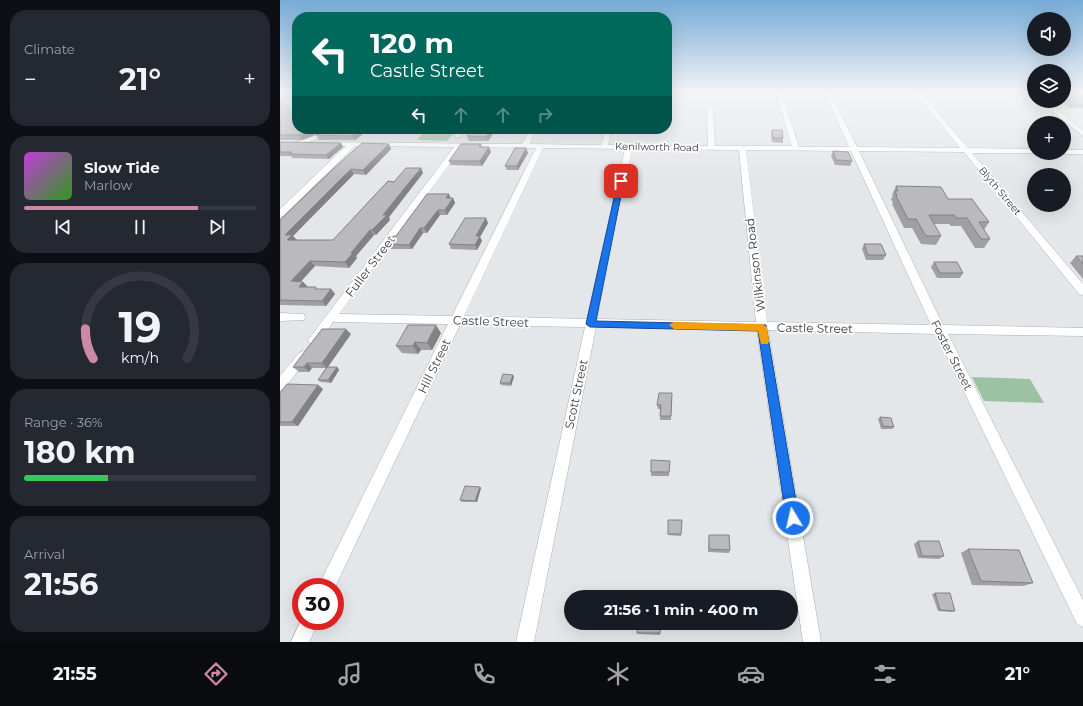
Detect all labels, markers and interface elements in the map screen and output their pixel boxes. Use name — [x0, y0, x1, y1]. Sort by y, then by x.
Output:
map controls — [1027, 12, 1071, 212]
button: sound — [1027, 12, 1071, 56]
text: 120 m — [370, 26, 454, 60]
icon: left — [304, 28, 356, 80]
text: Climate — [24, 41, 75, 57]
text: Castle Street — [370, 60, 484, 82]
text: 21° — [119, 61, 161, 98]
button: layers — [1027, 64, 1071, 108]
text: − — [24, 66, 37, 93]
text: + — [243, 66, 256, 93]
icon: left — [408, 104, 430, 126]
icon: ahead — [450, 104, 472, 126]
icon: ahead — [492, 104, 514, 126]
icon: right — [534, 104, 556, 126]
button: + — [1027, 116, 1071, 160]
street label: Kenilworth Road — [615, 140, 699, 154]
text: Slow Tide — [84, 158, 160, 177]
pin — [604, 164, 638, 198]
street label: Blyth Street — [976, 164, 1024, 218]
button: − — [1027, 168, 1071, 212]
icon: arrive — [610, 170, 632, 192]
text: Marlow — [84, 177, 132, 193]
icon: previous — [52, 216, 74, 238]
icon: pause — [129, 216, 151, 238]
icon: next — [206, 216, 228, 238]
street label: Wilkinson Road — [742, 217, 768, 313]
street label: Fuller Street — [342, 232, 398, 300]
text: 19 — [119, 302, 161, 352]
street label: Castle Street — [453, 312, 529, 330]
street label: Foster Street — [928, 317, 976, 393]
street label: Castle Street — [777, 320, 853, 336]
street label: Hill Street — [414, 336, 454, 396]
text: km/h — [121, 349, 159, 367]
street label: Scott Street — [561, 358, 591, 430]
text: Range · 36% — [24, 414, 102, 430]
text: 180 km — [24, 434, 135, 471]
position arrow — [772, 497, 814, 539]
text: Arrival — [24, 546, 65, 562]
text: 21:56 — [24, 566, 98, 603]
speed limit sign: 30 — [292, 578, 344, 630]
text: 21:56 · 1 min · 400 m — [604, 600, 758, 619]
icon: directions — [202, 660, 230, 688]
icon: music — [336, 660, 364, 688]
icon: phone — [470, 660, 498, 688]
icon: climate — [604, 660, 632, 688]
icon: car — [737, 660, 765, 688]
icon: filters — [871, 660, 899, 688]
text: 21:55 — [53, 663, 97, 685]
text: 21° — [1005, 663, 1030, 685]

